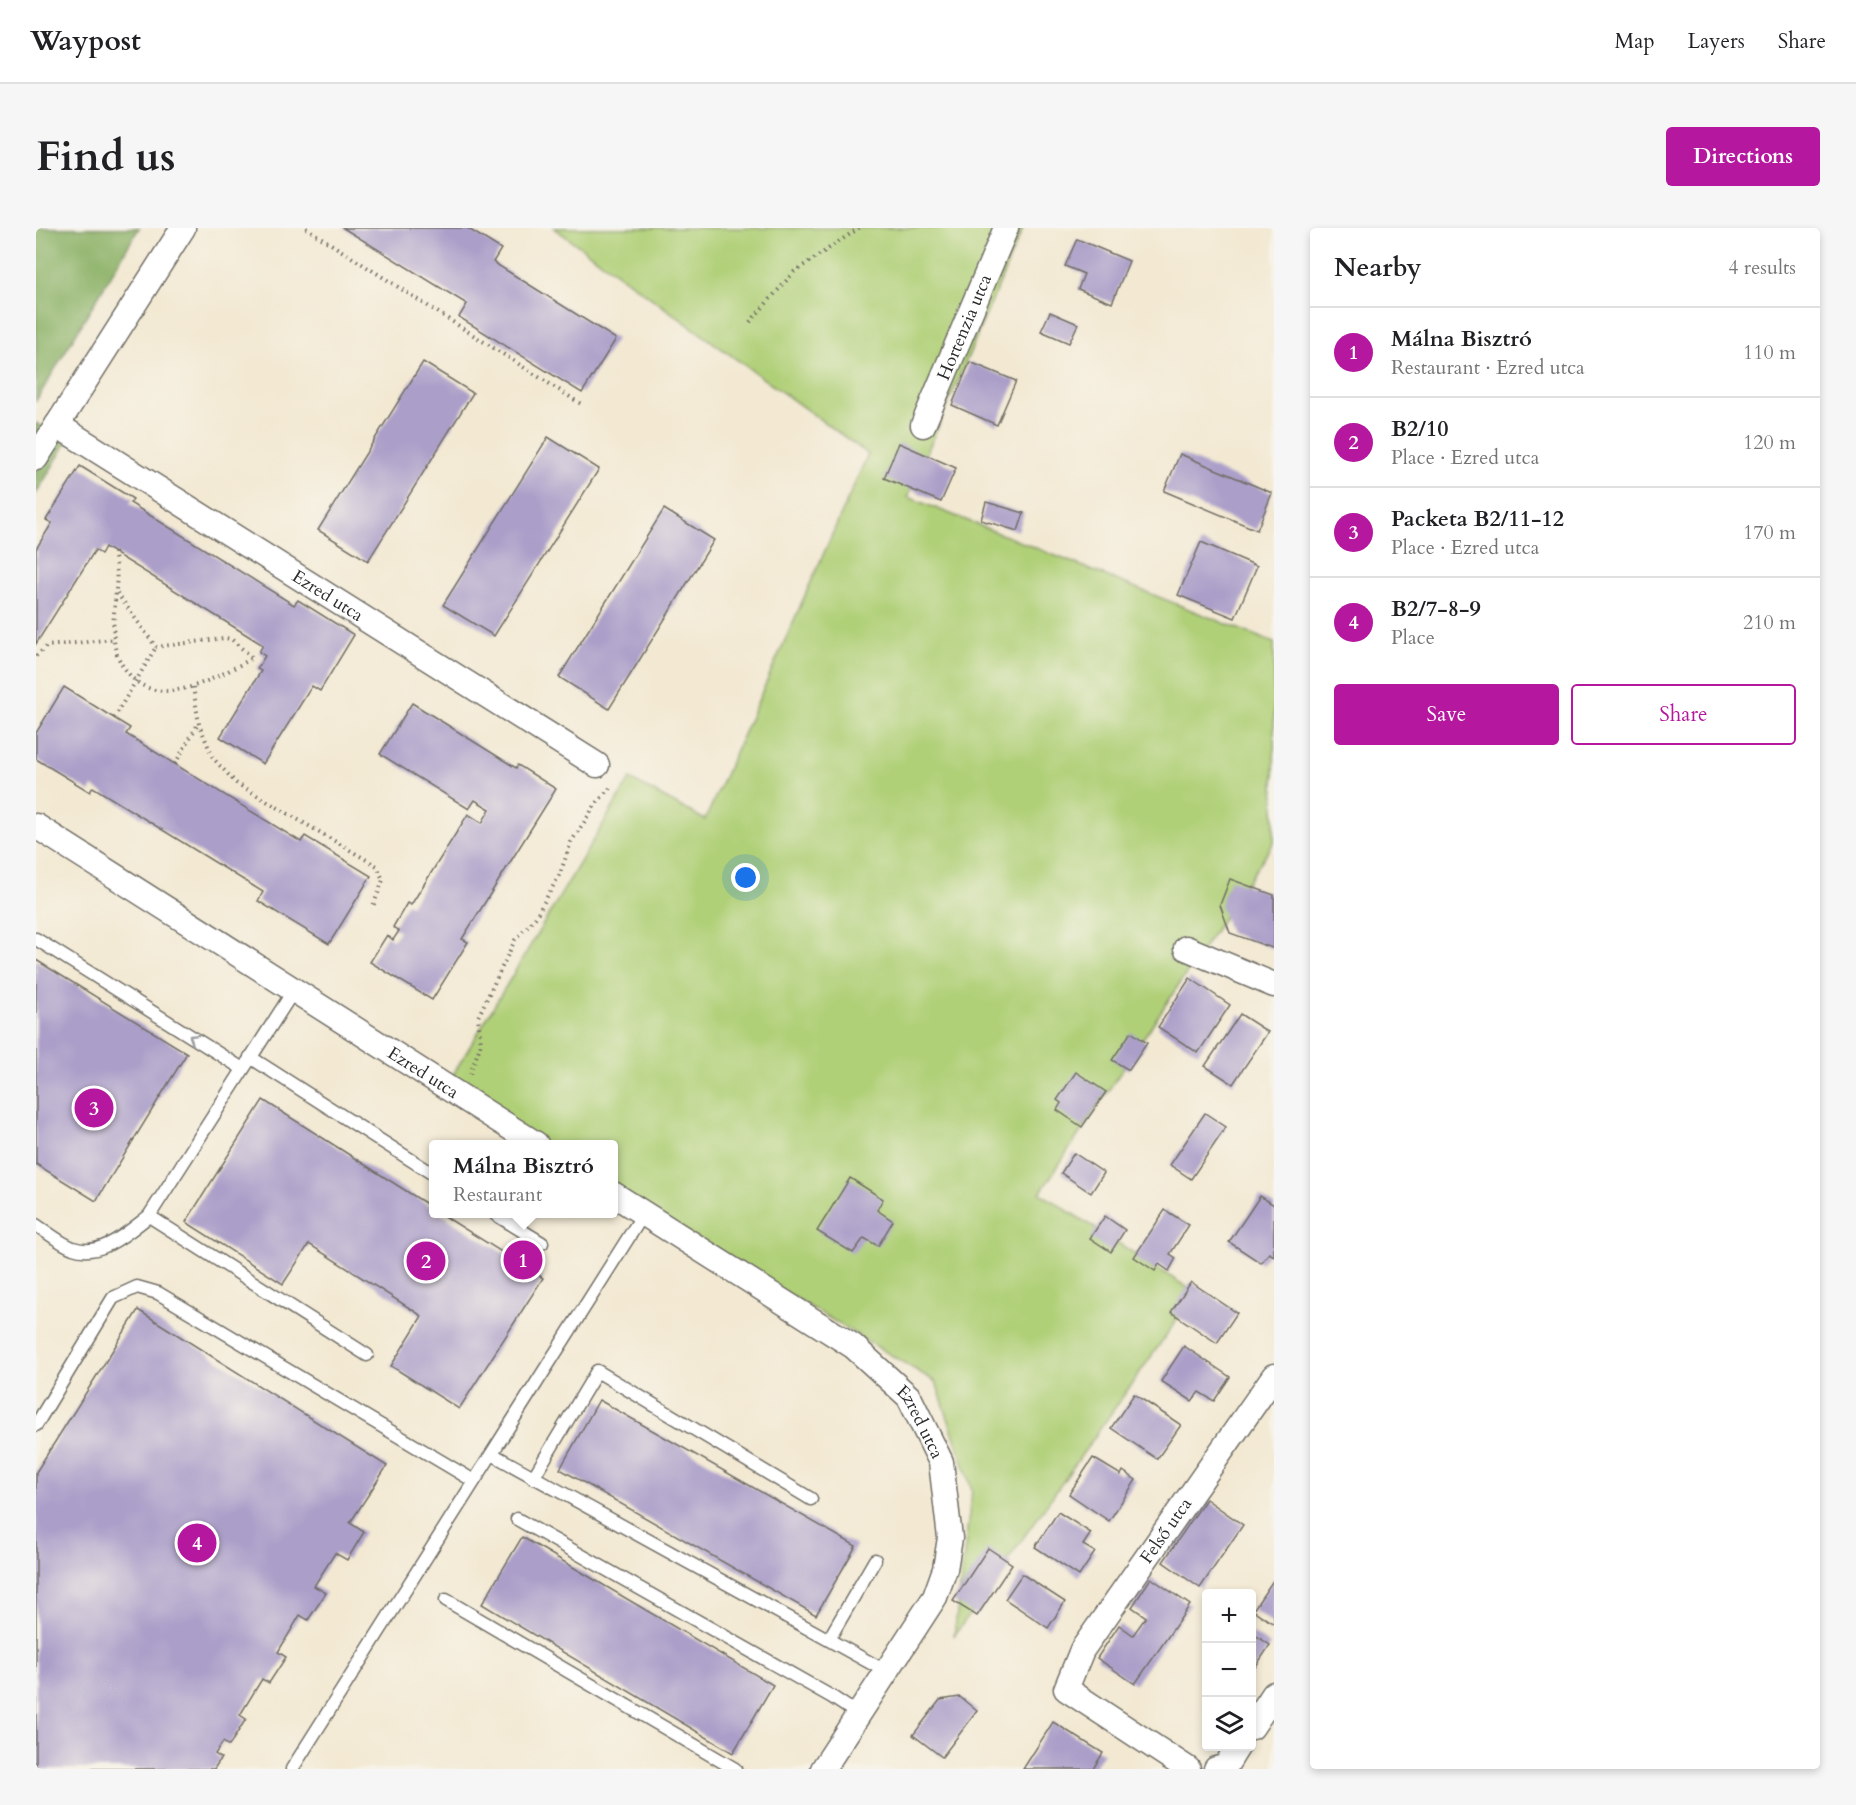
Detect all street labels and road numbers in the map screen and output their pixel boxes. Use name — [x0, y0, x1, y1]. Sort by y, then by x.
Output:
street label: Hortenzia utca — [931, 270, 998, 384]
street label: Ezred utca — [287, 564, 368, 628]
street label: Ezred utca — [383, 1041, 464, 1105]
street label: Ezred utca — [891, 1380, 950, 1463]
street label: Felső utca — [1134, 1493, 1198, 1569]

